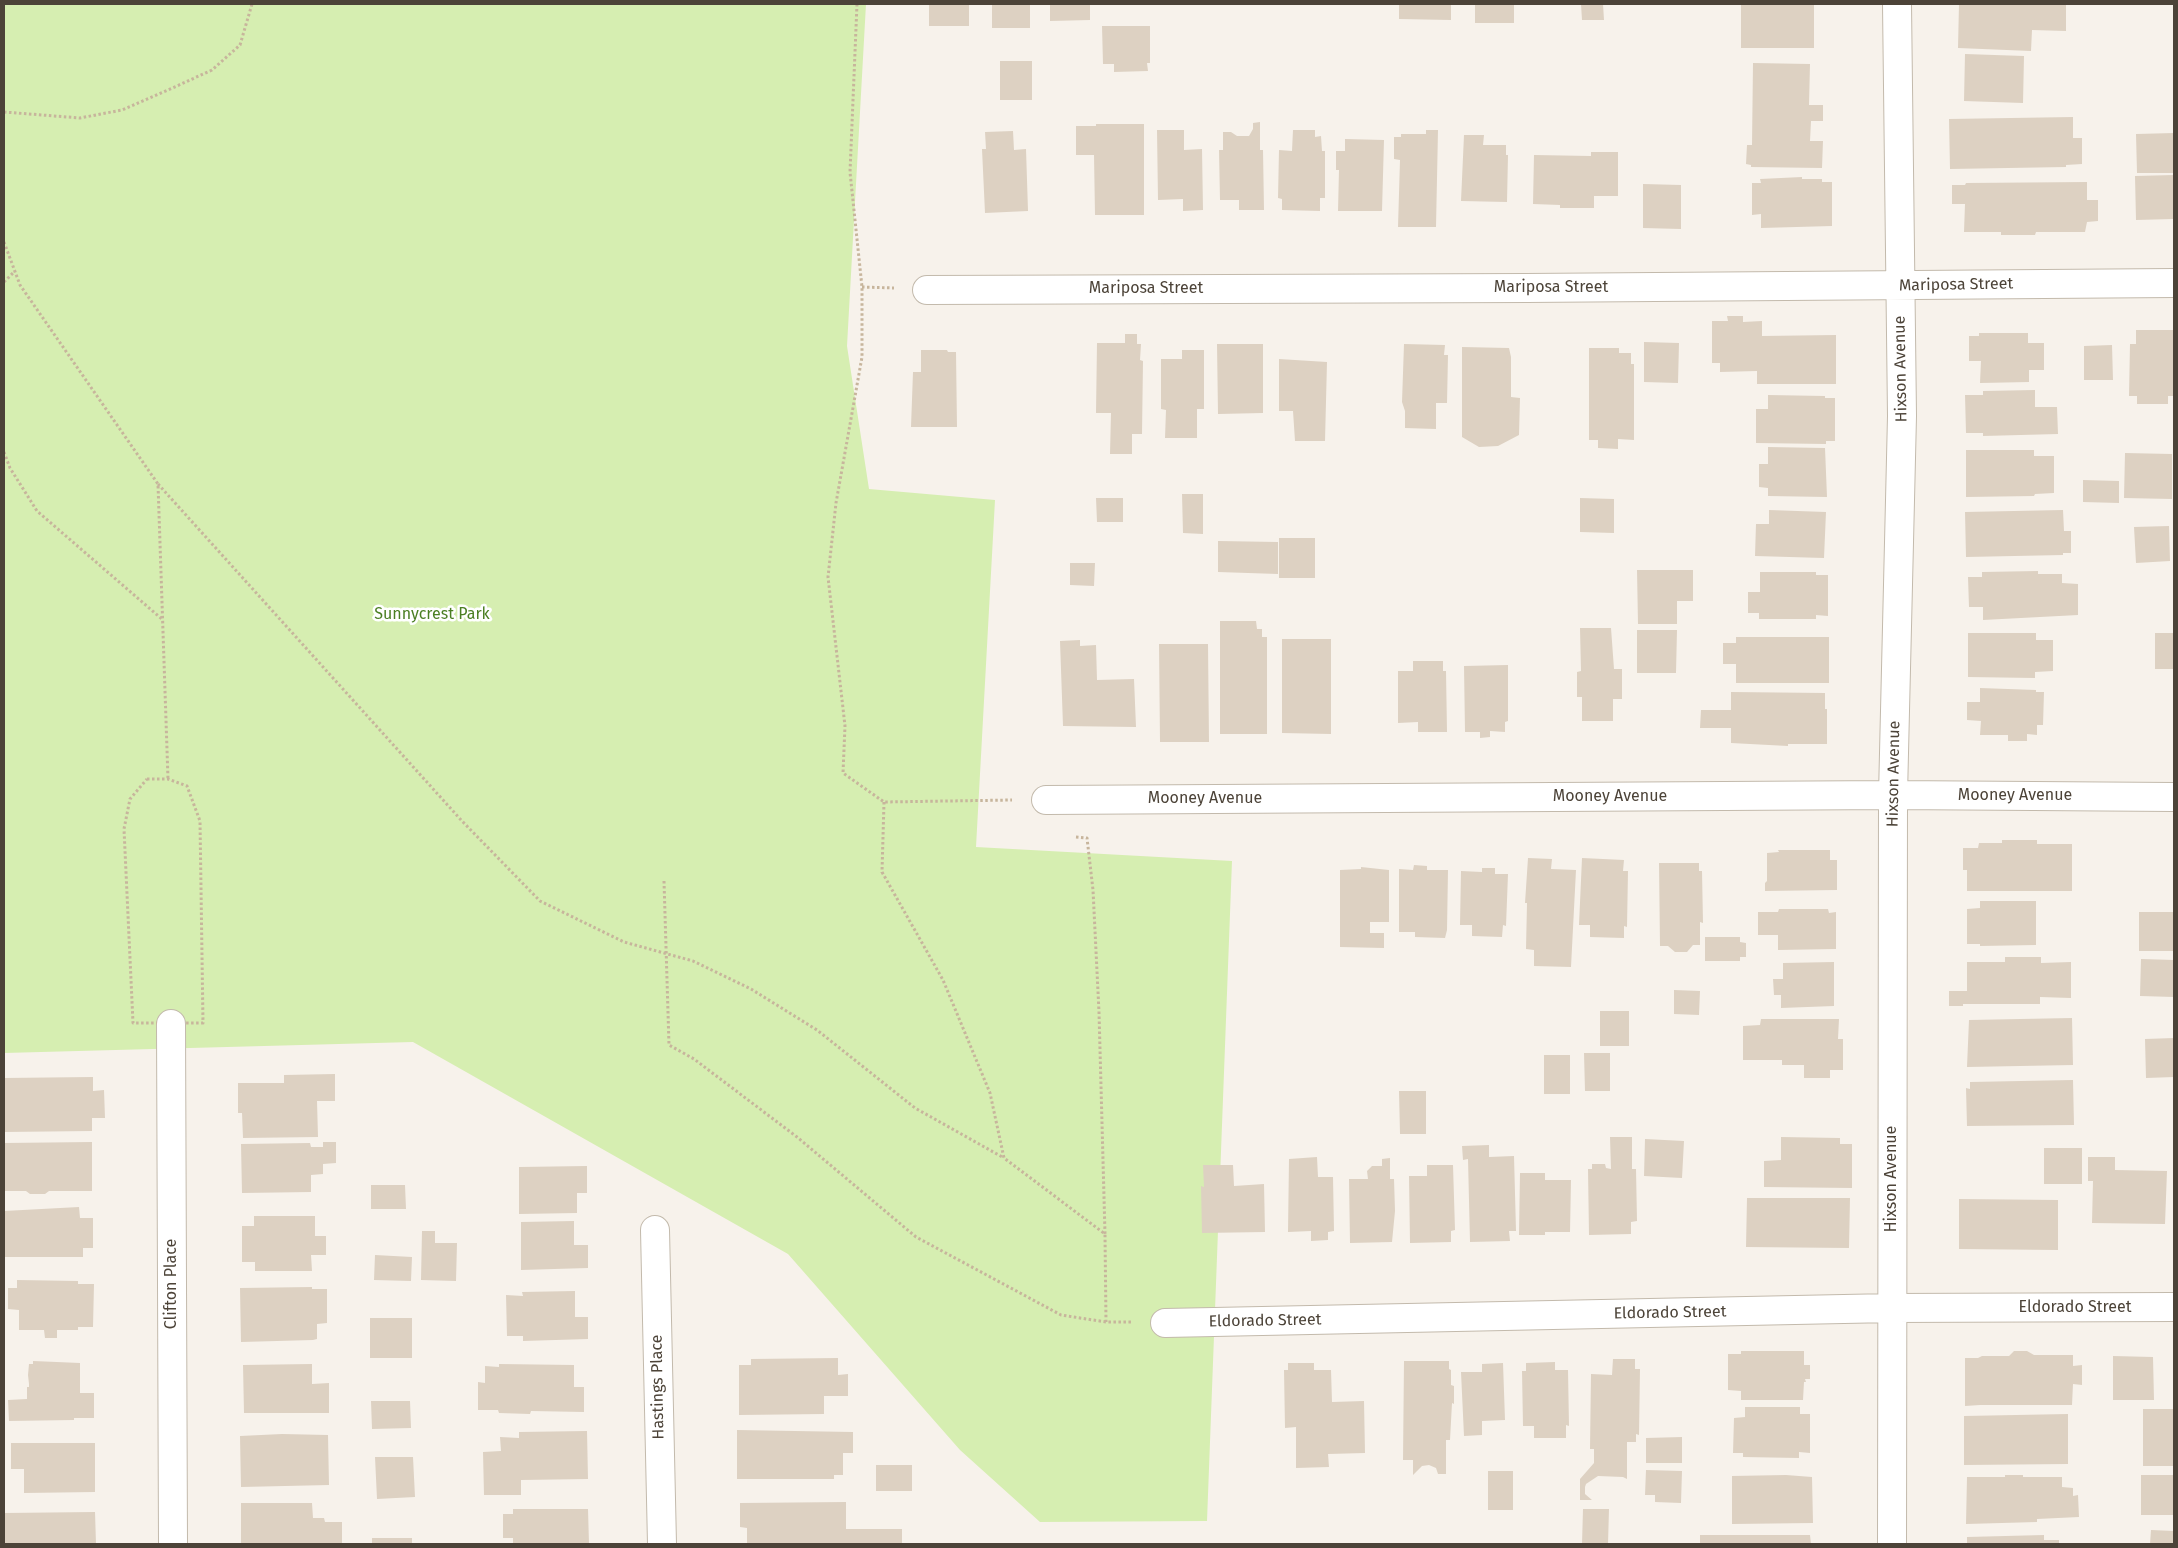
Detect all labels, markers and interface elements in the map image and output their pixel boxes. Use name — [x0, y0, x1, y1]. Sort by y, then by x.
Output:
street label: Mariposa Street — [1899, 274, 2013, 296]
street label: Mariposa Street — [1494, 278, 1608, 298]
street label: Mariposa Street — [1089, 279, 1203, 299]
street label: Hixson Avenue — [1890, 316, 1912, 422]
park label: Sunnycrest Park — [374, 605, 490, 625]
street label: Hixson Avenue — [1883, 721, 1905, 827]
street label: Mooney Avenue — [1958, 786, 2072, 806]
street label: Mooney Avenue — [1553, 787, 1667, 807]
street label: Mooney Avenue — [1148, 789, 1262, 809]
street label: Hixson Avenue — [1882, 1126, 1902, 1232]
street label: Clifton Place — [162, 1239, 182, 1329]
street label: Eldorado Street — [2019, 1298, 2131, 1318]
street label: Eldorado Street — [1613, 1302, 1727, 1324]
street label: Eldorado Street — [1208, 1310, 1322, 1332]
street label: Hastings Place — [647, 1334, 669, 1440]

